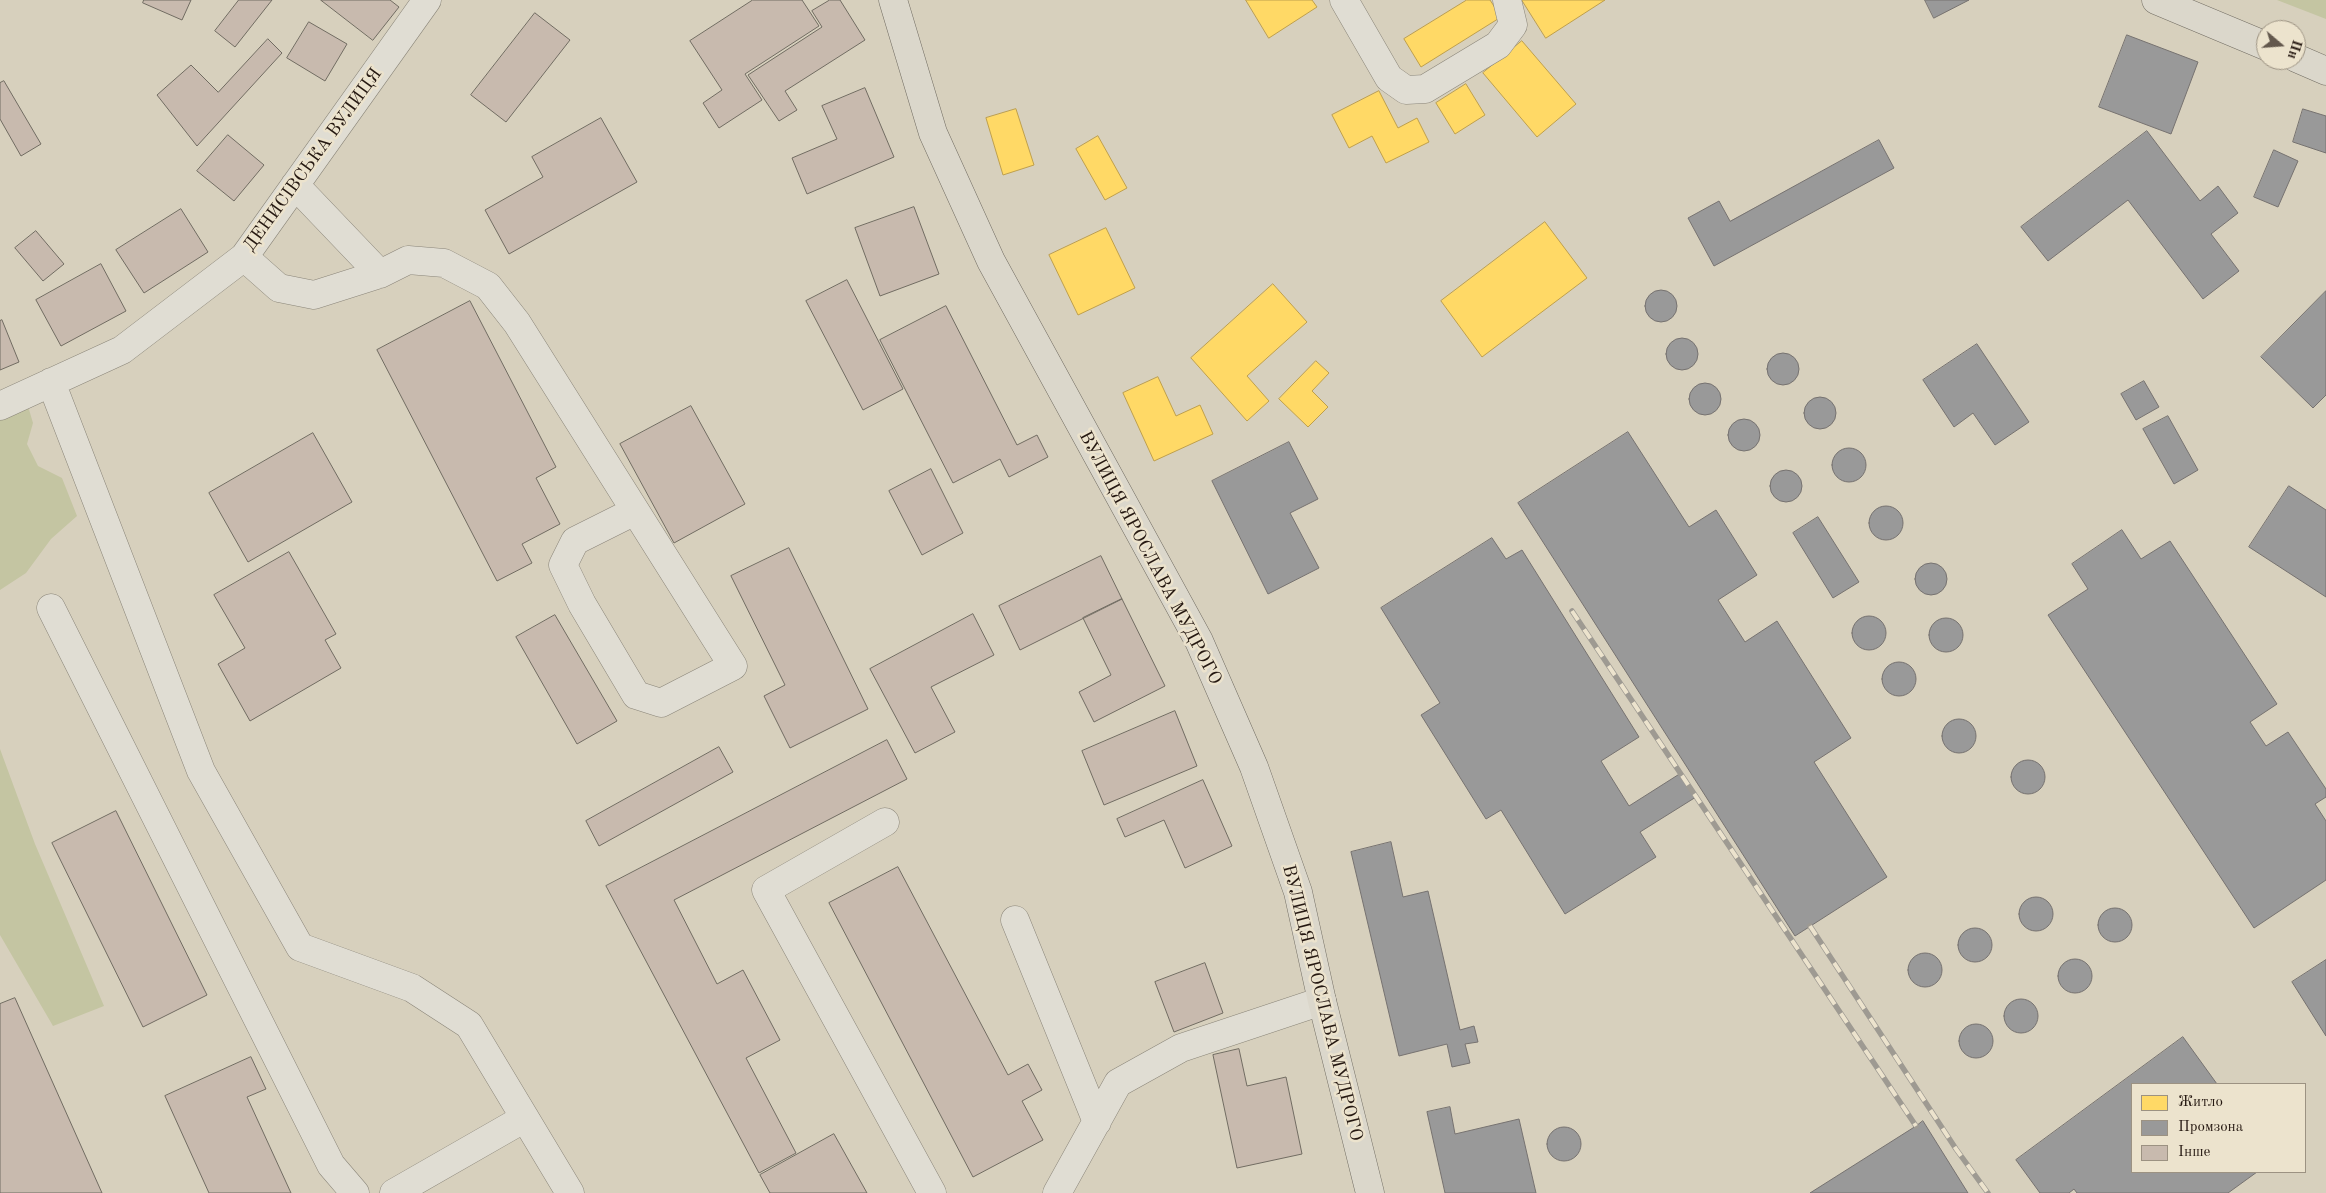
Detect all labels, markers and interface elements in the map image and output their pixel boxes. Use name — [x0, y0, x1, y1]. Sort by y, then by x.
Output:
north arrow — [2256, 20, 2306, 70]
text: Пн — [2285, 38, 2304, 61]
street label: ДЕНИСІВСЬКА ВУЛИЦЯ — [239, 64, 387, 256]
street label: ВУЛИЦЯ ЯРОСЛАВА МУДРОГО — [1074, 428, 1226, 688]
street label: ВУЛИЦЯ ЯРОСЛАВА МУДРОГО — [1277, 863, 1367, 1143]
legend — [2131, 1083, 2306, 1173]
text: Житло — [2178, 1095, 2223, 1110]
text: Промзона — [2178, 1120, 2243, 1135]
text: Інше — [2178, 1145, 2210, 1160]

